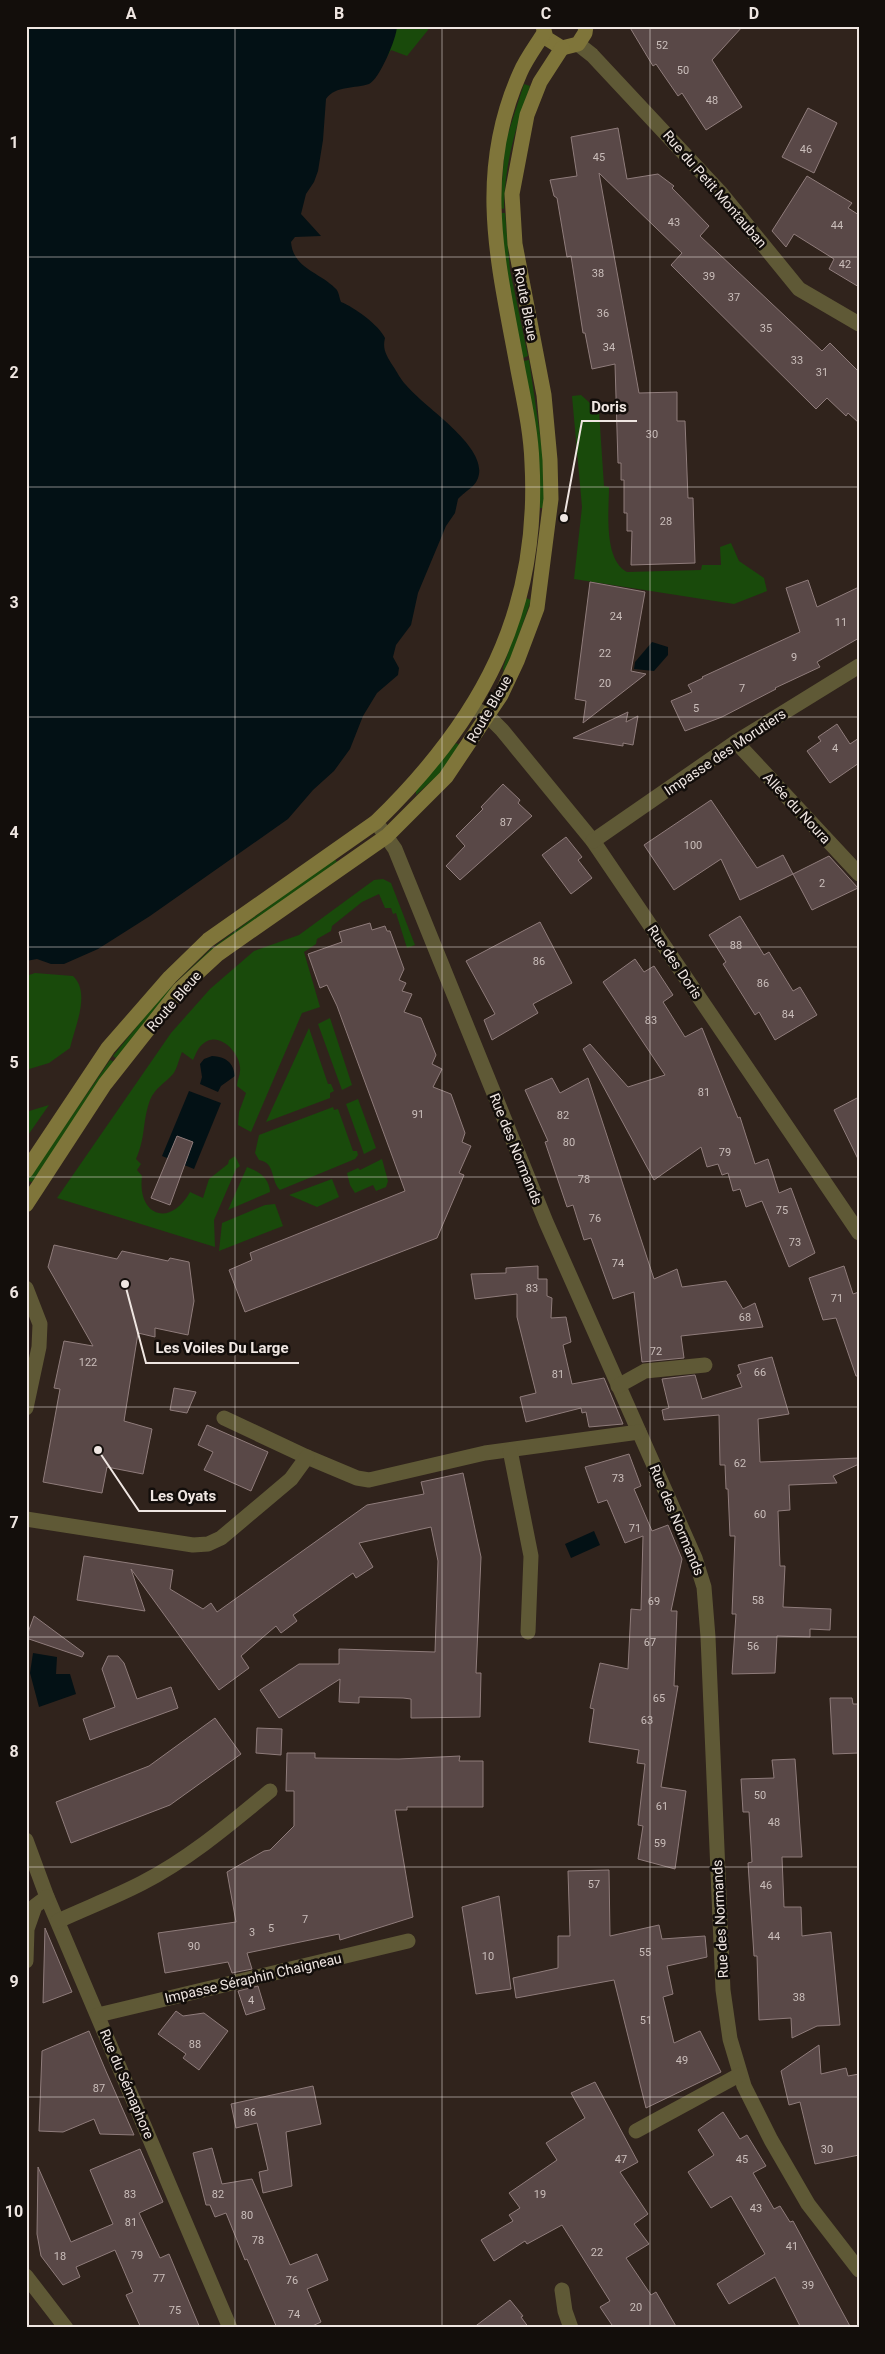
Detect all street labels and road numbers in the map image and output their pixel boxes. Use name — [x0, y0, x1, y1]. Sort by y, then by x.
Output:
street label: Rue du Petit Montauban — [660, 127, 770, 251]
street label: Route Bleue — [511, 266, 541, 342]
street label: Route Bleue — [463, 673, 515, 745]
street label: Impasse des Morutiers — [661, 705, 789, 799]
street label: Allée du Noura — [760, 769, 834, 847]
street label: Rue des Doris — [644, 922, 706, 1002]
street label: Route Bleue — [144, 968, 204, 1034]
street label: Rue des Normands — [486, 1091, 546, 1207]
street label: Rue des Normands — [646, 1462, 708, 1578]
street label: Rue des Normands — [709, 1859, 731, 1979]
street label: Impasse Séraphin Chaigneau — [163, 1950, 343, 2006]
street label: Rue du Sémaphore — [97, 2027, 157, 2141]

